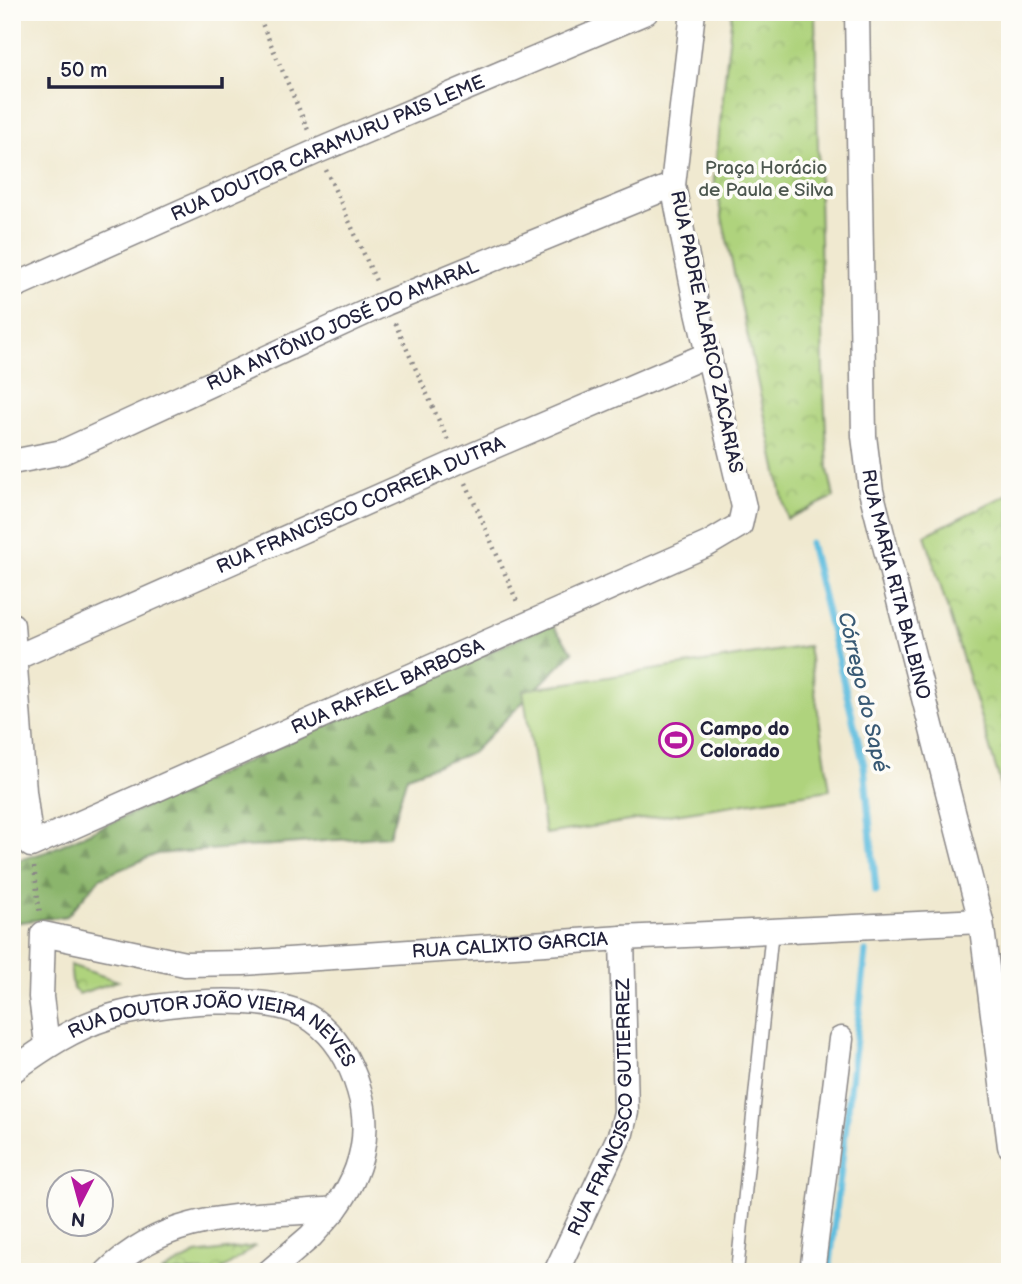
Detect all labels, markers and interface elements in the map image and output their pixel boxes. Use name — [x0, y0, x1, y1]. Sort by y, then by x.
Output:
scale bar — [49, 46, 222, 90]
text: 50 m — [60, 58, 107, 83]
street label: RUA DOUTOR CARAMURU PAIS LEME — [167, 70, 488, 226]
park label: Praça Horácio de Paula e Silva — [698, 157, 834, 202]
street label: RUA PADRE ALARICO ZACARIAS — [665, 189, 747, 475]
street label: RUA ANTÔNIO JOSÉ DO AMARAL — [203, 255, 482, 396]
street label: RUA FRANCISCO CORREIA DUTRA — [213, 431, 509, 579]
street label: RUA MARIA RITA BALBINO — [857, 468, 935, 702]
water label: Córrego do Sapé — [832, 609, 894, 775]
street label: RUA RAFAEL BARBOSA — [288, 634, 488, 739]
place label: Campo do Colorado — [700, 718, 790, 763]
sports icon: Campo do Colorado — [657, 721, 695, 759]
street label: RUA CALIXTO GARCIA — [411, 927, 609, 963]
street label: RUA FRANCISCO GUTIERREZ — [563, 978, 638, 1240]
street label: RUA DOUTOR JOÃO VIEIRA NEVES — [64, 990, 360, 1071]
north arrow — [46, 1168, 116, 1238]
text: N — [70, 1206, 87, 1231]

